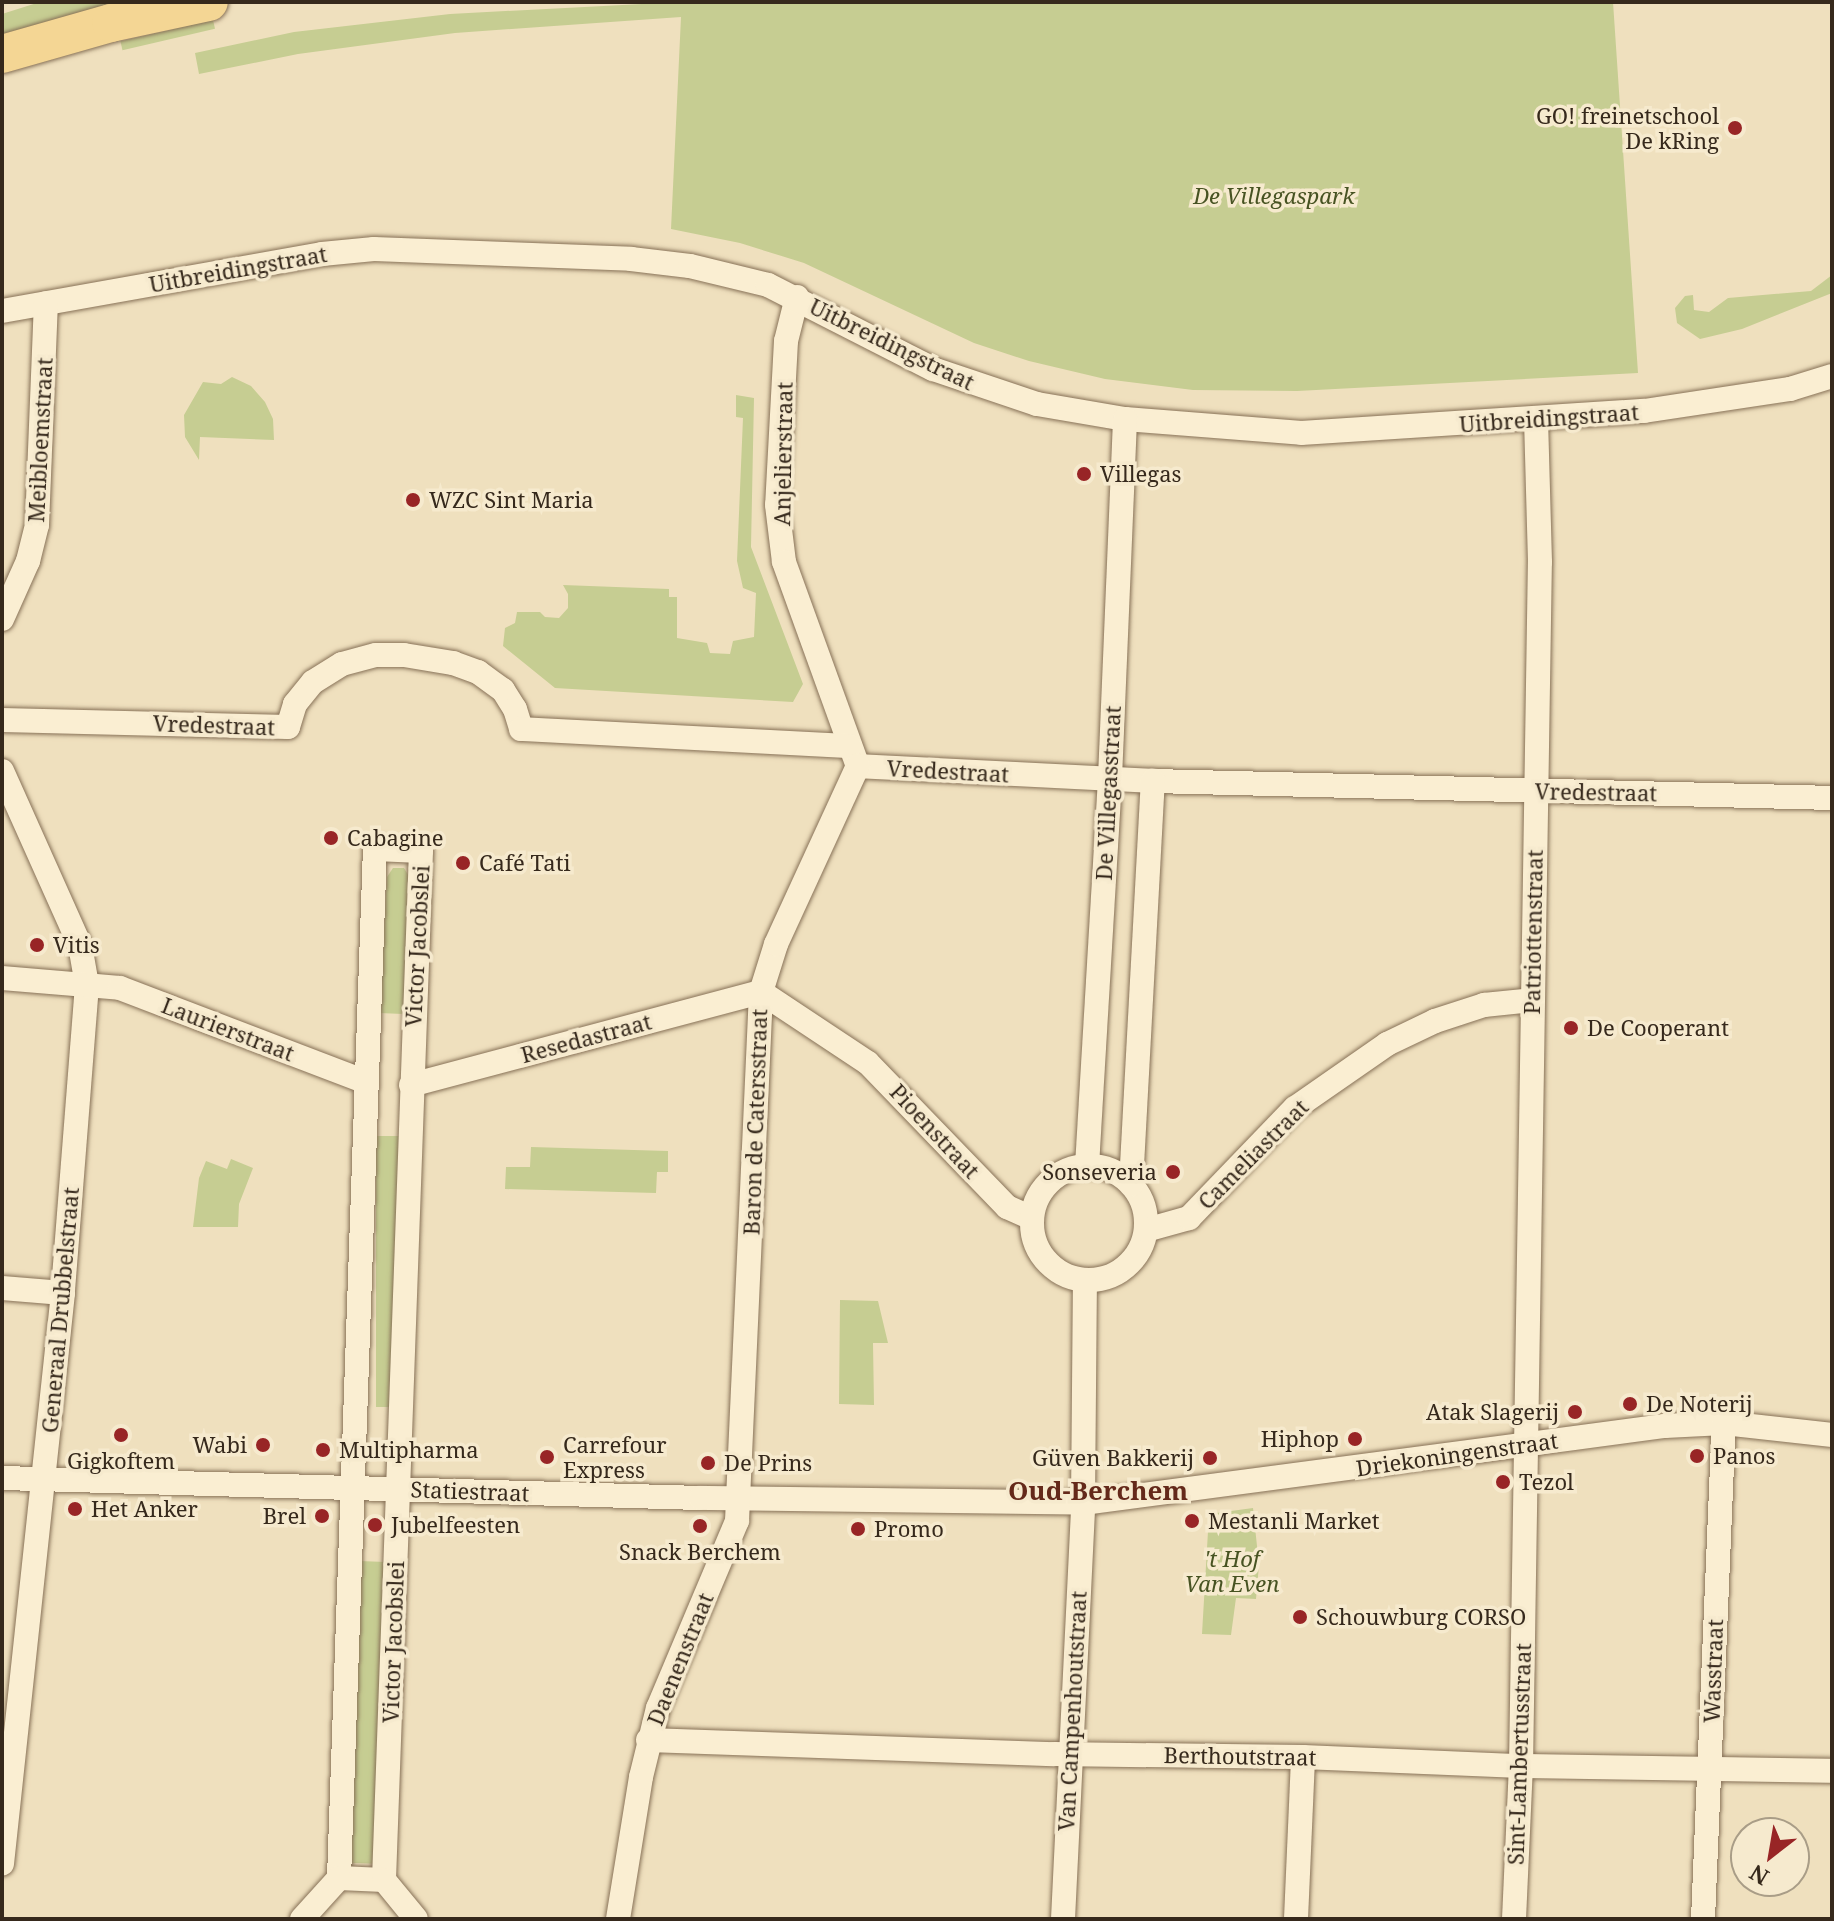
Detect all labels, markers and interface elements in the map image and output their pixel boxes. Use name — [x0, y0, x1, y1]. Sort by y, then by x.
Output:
place label: GO! freinetschool De kRing — [1536, 102, 1719, 154]
marker: GO! freinetschool De kRing — [1726, 119, 1744, 137]
park label: De Villegaspark — [1193, 183, 1355, 209]
street label: Uitbreidingstraat — [147, 240, 329, 298]
street label: Uitbreidingstraat — [805, 293, 979, 395]
street label: Meibloemstraat — [22, 357, 58, 523]
street label: Anjelierstraat — [769, 382, 797, 526]
street label: Uitbreidingstraat — [1458, 399, 1640, 437]
place label: Villegas — [1100, 461, 1181, 487]
marker: Villegas — [1075, 465, 1093, 483]
place label: WZC Sint Maria — [429, 487, 594, 513]
marker: WZC Sint Maria — [404, 491, 422, 509]
street label: De Villegasstraat — [1090, 705, 1126, 881]
street label: Vredestraat — [152, 710, 276, 740]
street label: Vredestraat — [886, 755, 1010, 787]
street label: Vredestraat — [1535, 778, 1657, 806]
place label: Cabagine — [347, 825, 444, 851]
marker: Cabagine — [322, 829, 340, 847]
street label: Patriottenstraat — [1518, 849, 1548, 1015]
place label: Café Tati — [479, 850, 570, 876]
marker: Café Tati — [454, 854, 472, 872]
street label: Victor Jacobslei — [400, 864, 434, 1028]
place label: Vitis — [53, 932, 100, 958]
marker: Vitis — [28, 936, 46, 954]
street label: Laurierstraat — [158, 992, 298, 1066]
street label: Resedastraat — [518, 1008, 654, 1068]
street label: Baron de Catersstraat — [738, 1008, 772, 1236]
place label: De Cooperant — [1587, 1015, 1729, 1041]
marker: De Cooperant — [1562, 1019, 1580, 1037]
street label: Pioenstraat — [885, 1078, 985, 1184]
street label: Cameliastraat — [1192, 1093, 1314, 1215]
place label: Sonseveria — [1042, 1159, 1157, 1185]
marker: Sonseveria — [1164, 1163, 1182, 1181]
street label: Generaal Drubbelstraat — [36, 1186, 84, 1434]
place label: De Noterij — [1646, 1391, 1752, 1417]
marker: De Noterij — [1621, 1395, 1639, 1413]
place label: Atak Slagerij — [1426, 1399, 1559, 1425]
marker: Atak Slagerij — [1566, 1403, 1584, 1421]
marker: Gigkoftem — [112, 1426, 130, 1444]
place label: Hiphop — [1261, 1426, 1339, 1452]
street label: Driekoningenstraat — [1354, 1427, 1560, 1481]
marker: Hiphop — [1346, 1430, 1364, 1448]
place label: Carrefour Express — [563, 1431, 667, 1482]
place label: Wabi — [193, 1432, 247, 1458]
marker: Wabi — [254, 1436, 272, 1454]
place label: Multipharma — [339, 1437, 479, 1463]
marker: Multipharma — [314, 1441, 332, 1459]
place label: Panos — [1713, 1443, 1775, 1469]
place label: Güven Bakkerij — [1032, 1445, 1194, 1471]
marker: Panos — [1688, 1447, 1706, 1465]
place label: Gigkoftem — [67, 1448, 175, 1474]
marker: Carrefour Express — [538, 1448, 556, 1466]
marker: Güven Bakkerij — [1201, 1449, 1219, 1467]
place label: De Prins — [724, 1450, 812, 1476]
marker: De Prins — [699, 1454, 717, 1472]
place label: Tezol — [1519, 1469, 1574, 1495]
marker: Tezol — [1494, 1473, 1512, 1491]
district label: Oud-Berchem — [1008, 1475, 1188, 1507]
street label: Statiestraat — [410, 1476, 530, 1506]
place label: Het Anker — [91, 1496, 198, 1522]
marker: Het Anker — [66, 1500, 84, 1518]
place label: Brel — [263, 1503, 306, 1529]
marker: Brel — [313, 1507, 331, 1525]
place label: Mestanli Market — [1208, 1508, 1380, 1534]
place label: Jubelfeesten — [391, 1512, 520, 1538]
marker: Mestanli Market — [1183, 1512, 1201, 1530]
marker: Jubelfeesten — [366, 1516, 384, 1534]
place label: Promo — [874, 1516, 944, 1542]
marker: Snack Berchem — [691, 1517, 709, 1535]
marker: Promo — [849, 1520, 867, 1538]
place label: Snack Berchem — [619, 1539, 781, 1565]
park label: 't Hof Van Even — [1185, 1545, 1279, 1596]
street label: Victor Jacobslei — [377, 1561, 409, 1723]
street label: Daenenstraat — [641, 1589, 719, 1729]
street label: Van Campenhoutstraat — [1053, 1590, 1091, 1832]
place label: Schouwburg CORSO — [1316, 1604, 1526, 1630]
marker: Schouwburg CORSO — [1291, 1608, 1309, 1626]
street label: Wasstraat — [1698, 1619, 1728, 1723]
street label: Sint-Lambertusstraat — [1502, 1643, 1536, 1865]
street label: Berthoutstraat — [1163, 1741, 1317, 1771]
north arrow — [1730, 1817, 1810, 1897]
text: N — [1744, 1859, 1774, 1893]

